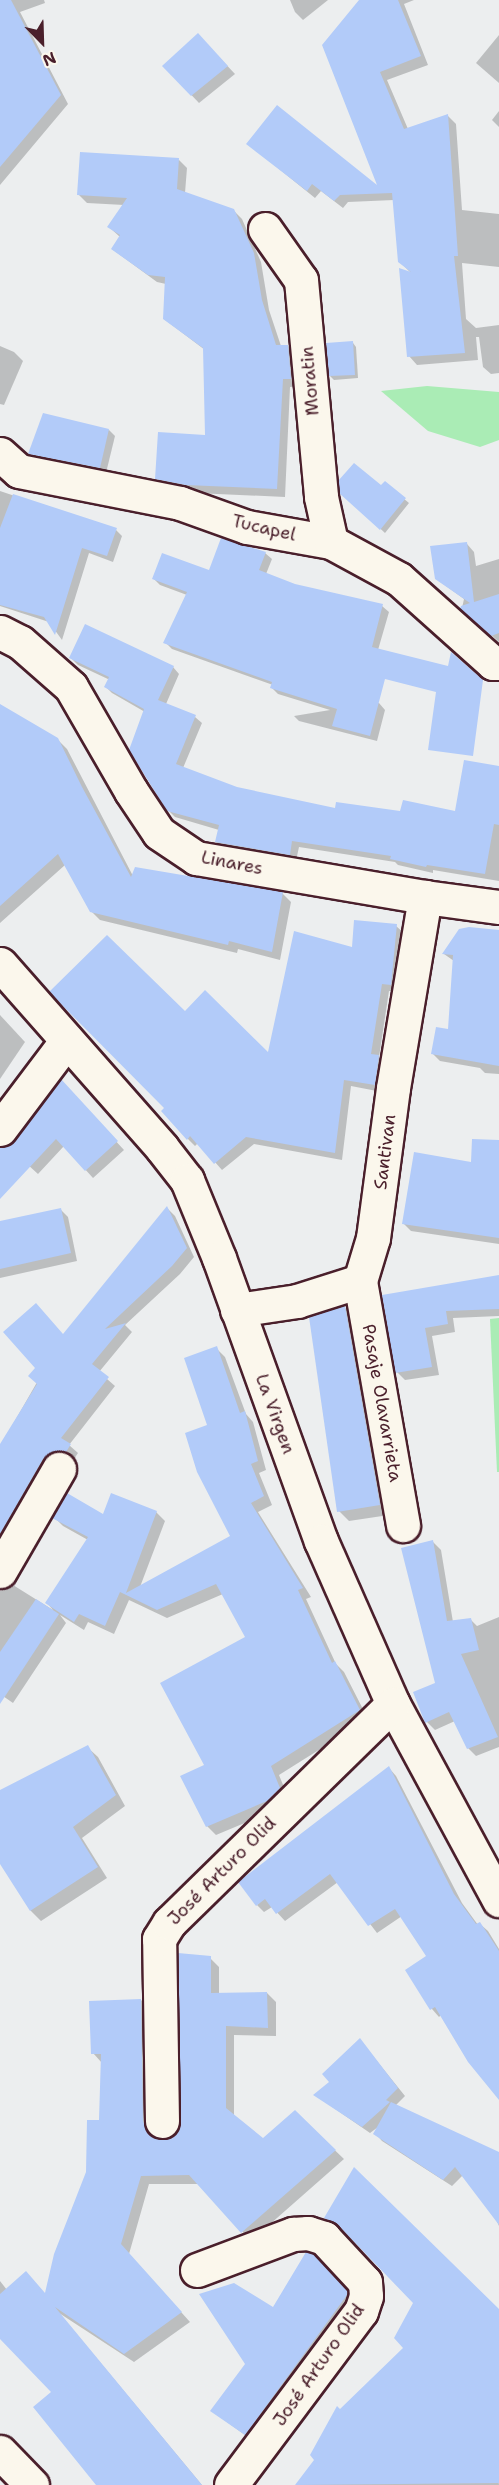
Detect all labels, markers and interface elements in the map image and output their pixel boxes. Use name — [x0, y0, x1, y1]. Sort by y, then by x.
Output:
north arrow — [12, 12, 72, 72]
text: N — [39, 47, 59, 71]
street label: Moratin — [296, 345, 324, 417]
street label: Tucapel — [230, 510, 298, 546]
street label: Linares — [199, 846, 265, 880]
street label: Santivan — [370, 1113, 400, 1191]
street label: Pasaje Olavarrieta — [357, 1322, 407, 1484]
street label: La Virgen — [251, 1371, 299, 1457]
street label: José Arturo Olid — [163, 1812, 281, 1930]
street label: José Arturo Olid — [269, 2300, 369, 2430]

